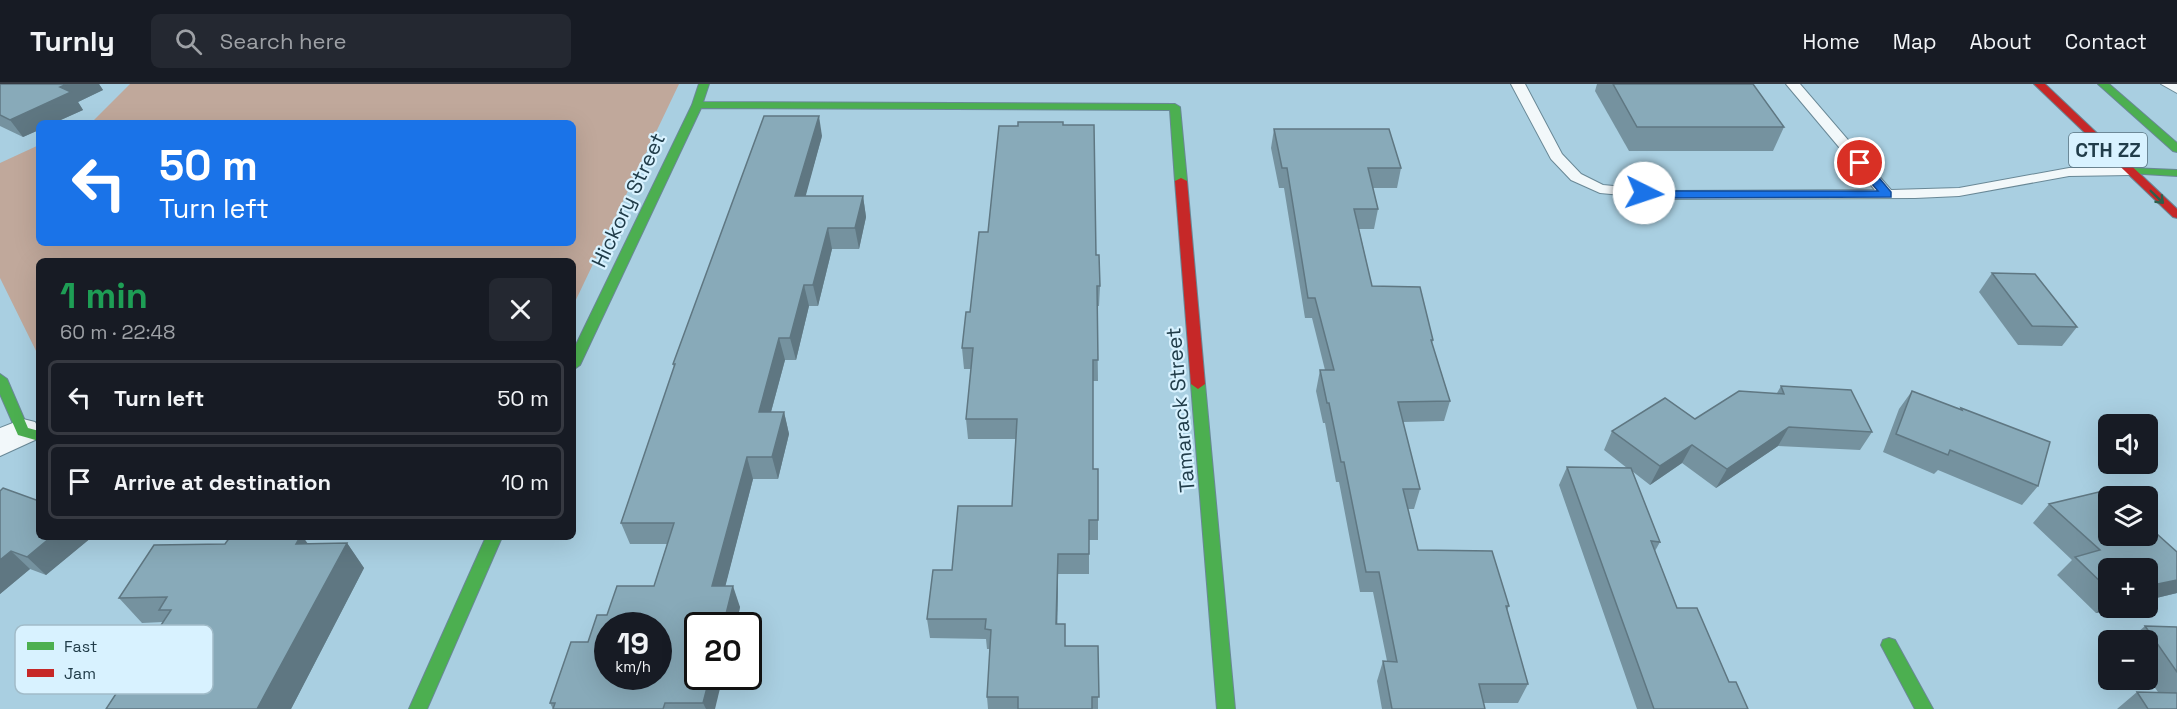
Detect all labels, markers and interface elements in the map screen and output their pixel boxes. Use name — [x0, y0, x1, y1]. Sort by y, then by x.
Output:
search box — [151, 14, 571, 68]
text: Turnly — [30, 23, 115, 59]
icon: search — [172, 25, 205, 58]
text: Search here — [220, 27, 347, 55]
text: Home — [1802, 28, 1860, 55]
text: Map — [1893, 28, 1937, 55]
text: About — [1970, 28, 2032, 55]
text: Contact — [2065, 28, 2147, 55]
street label: Hickory Street — [585, 128, 671, 272]
road number: CTH ZZ — [2069, 133, 2147, 167]
pin — [1834, 137, 1885, 188]
text: 50 m — [159, 139, 258, 192]
icon: left — [60, 144, 138, 222]
icon: arrive — [1843, 146, 1876, 179]
position arrow — [1612, 161, 1676, 225]
one-way arrow — [2150, 189, 2165, 204]
text: Turn left — [159, 191, 269, 226]
text: 1 min — [60, 273, 148, 319]
button: close — [489, 278, 552, 341]
text: 60 m · 22:48 — [60, 319, 176, 345]
street label: Tamarack Street — [1159, 326, 1201, 494]
icon: left — [63, 381, 96, 414]
text: Turn left — [114, 384, 204, 412]
text: 50 m — [497, 384, 549, 412]
map controls — [2098, 414, 2158, 690]
button: sound — [2098, 414, 2158, 474]
icon: arrive — [63, 465, 96, 498]
text: Arrive at destination — [114, 468, 331, 496]
text: 10 m — [501, 468, 549, 496]
button: layers — [2098, 486, 2158, 546]
button: + — [2098, 558, 2158, 618]
speed limit sign: 20 — [684, 612, 762, 690]
text: 19 — [617, 624, 649, 663]
legend — [15, 625, 213, 694]
button: − — [2098, 630, 2158, 690]
text: Fast — [64, 636, 97, 657]
text: km/h — [615, 657, 651, 676]
text: Jam — [64, 663, 96, 684]

